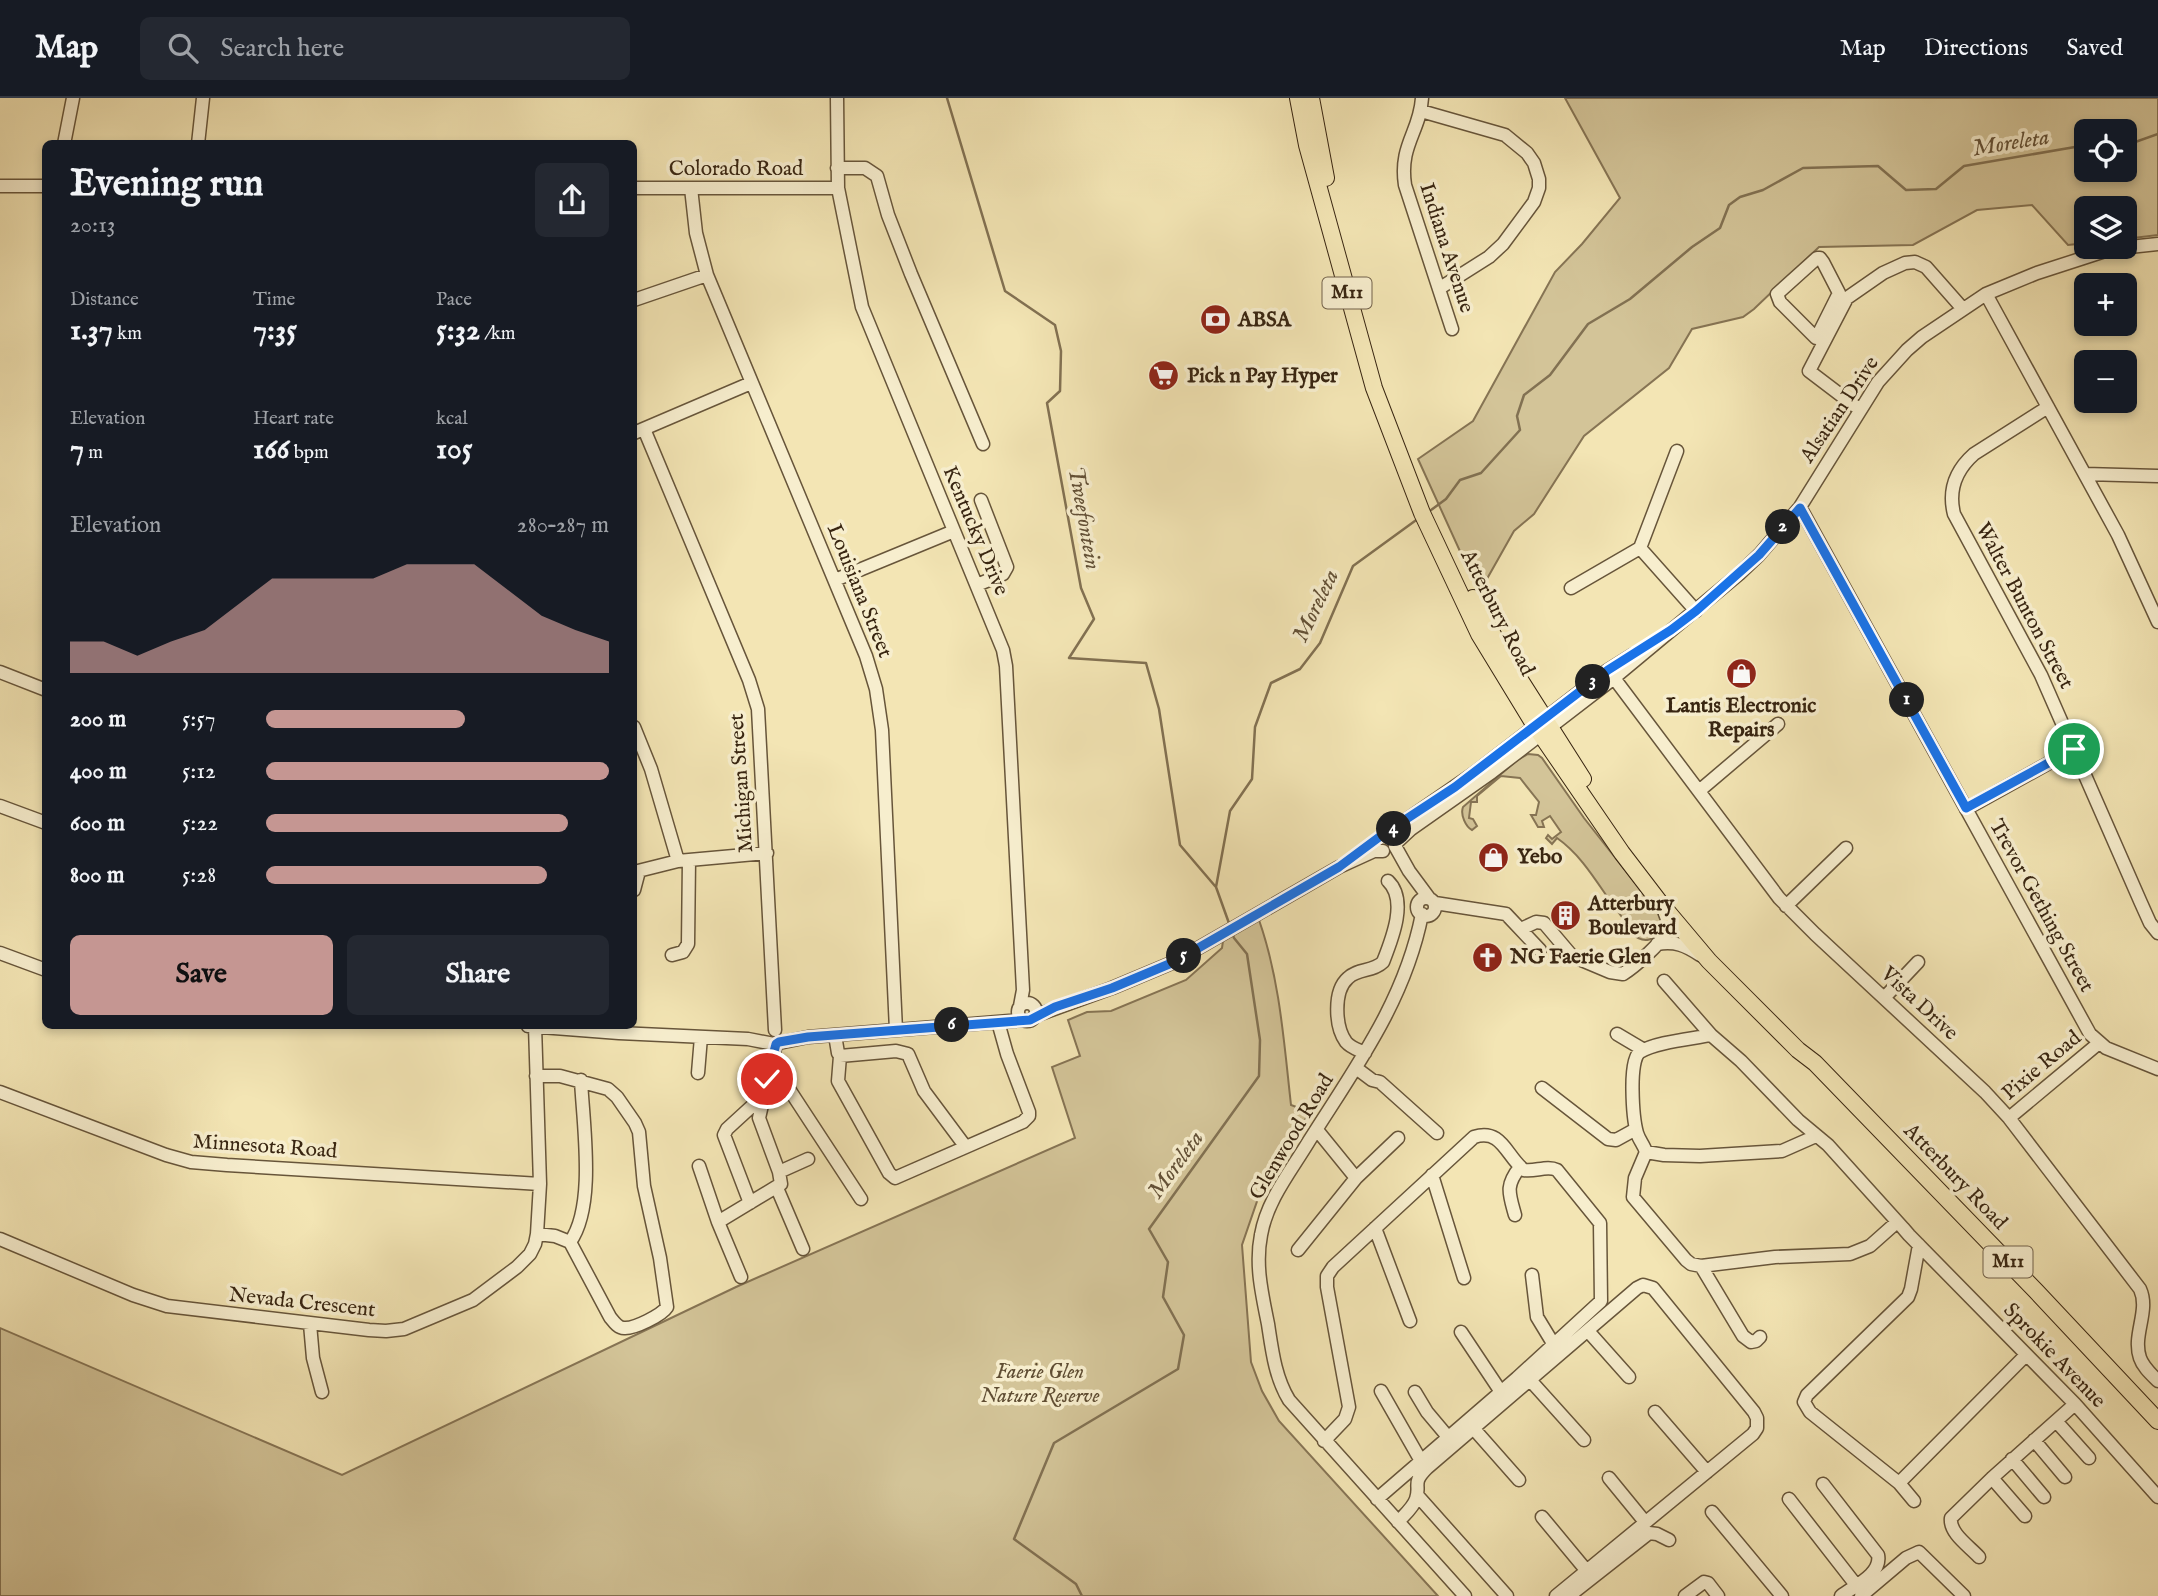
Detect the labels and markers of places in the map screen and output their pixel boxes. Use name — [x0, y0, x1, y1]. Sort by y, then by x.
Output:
bank icon: ABSA — [1198, 303, 1232, 337]
place label: ABSA — [1237, 307, 1293, 334]
supermarket icon: Pick n Pay Hyper — [1147, 359, 1181, 393]
place label: Pick n Pay Hyper — [1187, 363, 1338, 390]
pin: 2 — [1766, 510, 1800, 544]
shop icon: Lantis Electronic Repairs — [1724, 657, 1758, 691]
pin: 3 — [1576, 664, 1610, 700]
pin: 1 — [1890, 682, 1924, 718]
place label: Lantis Electronic Repairs — [1666, 693, 1816, 744]
pin — [2044, 719, 2104, 779]
pin: 4 — [1376, 812, 1412, 846]
shop icon: Yebo — [1477, 840, 1511, 874]
place label: Yebo — [1517, 844, 1563, 871]
place label: Atterbury Boulevard — [1587, 891, 1677, 942]
building icon: Atterbury Boulevard — [1548, 899, 1582, 933]
pin: 5 — [1166, 938, 1202, 974]
church icon: NG Faerie Glen — [1470, 940, 1504, 974]
place label: NG Faerie Glen — [1509, 944, 1652, 971]
pin: 6 — [934, 1007, 970, 1042]
pin — [737, 1049, 797, 1109]

